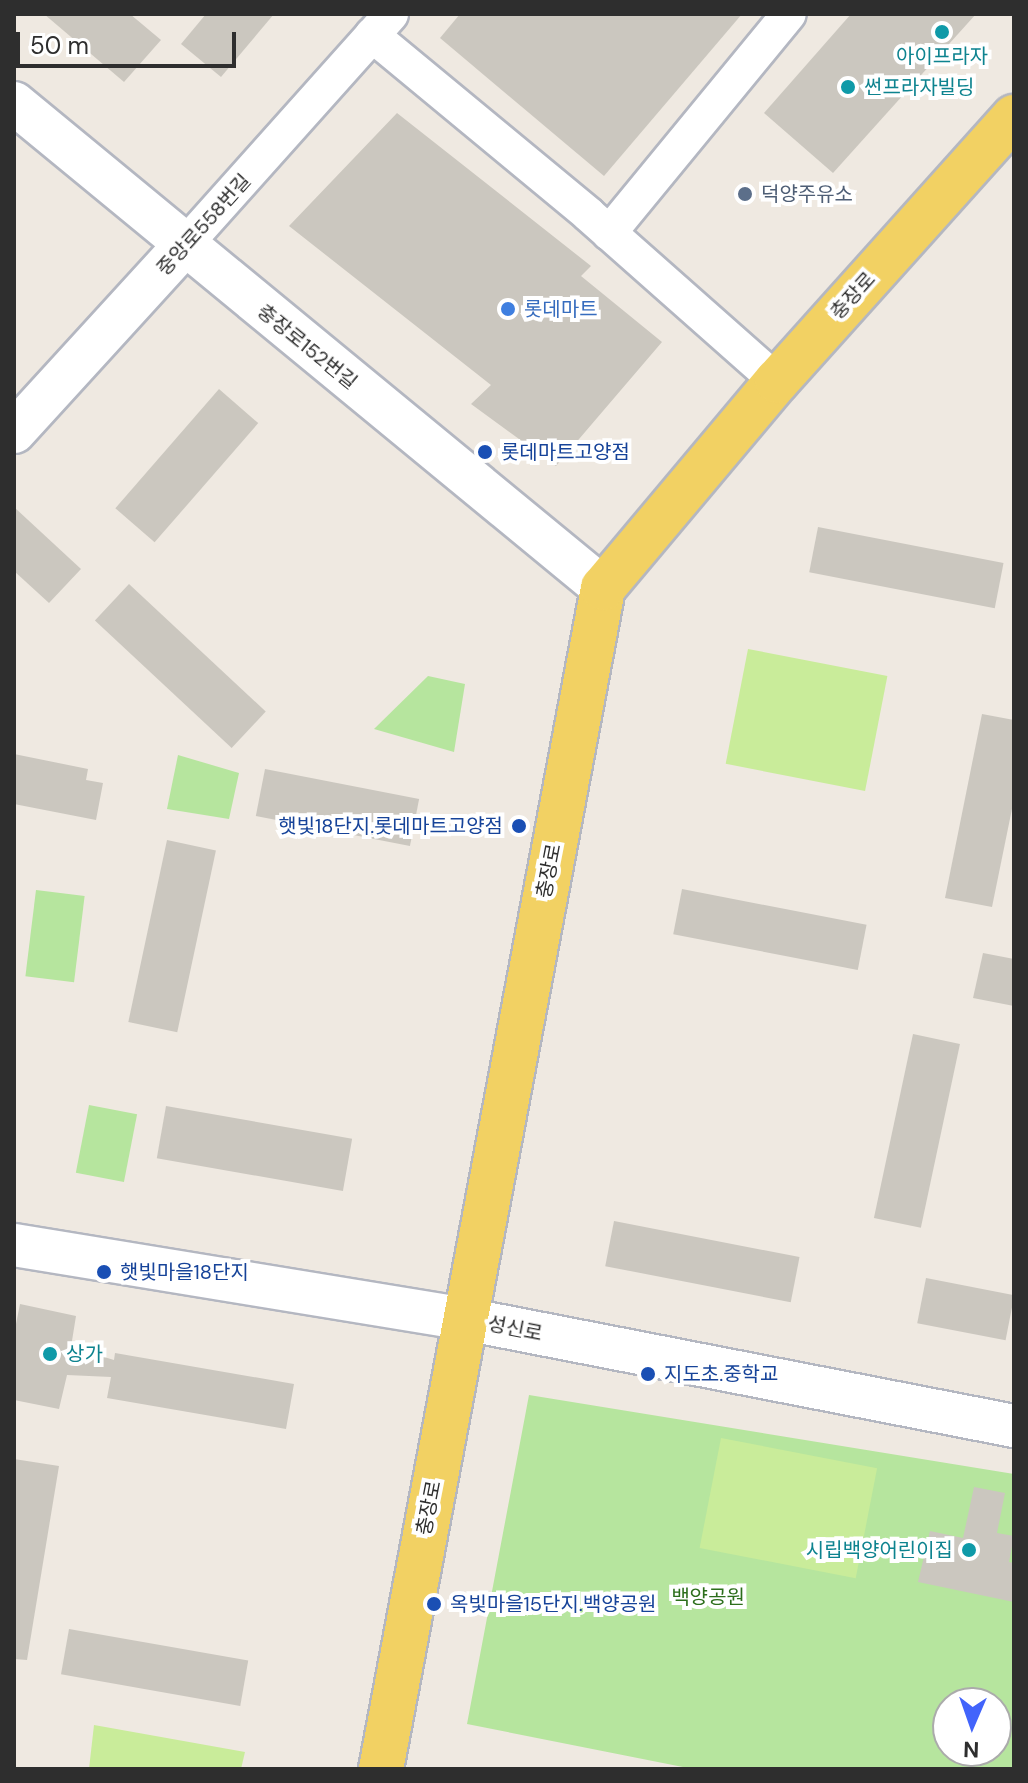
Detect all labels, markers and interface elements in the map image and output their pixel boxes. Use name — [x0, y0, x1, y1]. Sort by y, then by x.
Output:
scale bar — [20, 16, 240, 66]
marker: 아이프라자 — [933, 23, 951, 41]
text: 50 m — [30, 30, 89, 61]
place label: 아이프라자 — [896, 44, 988, 68]
place label: 썬프라자빌딩 — [864, 75, 974, 99]
marker: 썬프라자빌딩 — [839, 78, 857, 96]
street label: 중앙로558번길 — [152, 169, 256, 281]
place label: 덕양주유소 — [761, 182, 853, 206]
marker: 덕양주유소 — [736, 185, 754, 203]
street label: 충장로 — [826, 267, 880, 325]
place label: 롯데마트 — [524, 297, 598, 321]
street label: 충장로152번길 — [252, 299, 362, 395]
marker: 롯데마트 — [499, 300, 517, 318]
place label: 롯데마트고양점 — [501, 440, 630, 464]
marker: 롯데마트고양점 — [476, 443, 494, 461]
place label: 햇빛18단지.롯데마트고양점 — [278, 814, 503, 838]
marker: 햇빛18단지.롯데마트고양점 — [510, 817, 528, 835]
street label: 충장로 — [532, 842, 566, 900]
place label: 햇빛마을18단지 — [120, 1260, 249, 1284]
marker: 햇빛마을18단지 — [95, 1263, 113, 1281]
street label: 성신로 — [486, 1312, 544, 1346]
place label: 상가 — [66, 1342, 103, 1366]
marker: 상가 — [41, 1345, 59, 1363]
place label: 지도초.중학교 — [664, 1362, 778, 1386]
marker: 지도초.중학교 — [639, 1365, 657, 1383]
street label: 충장로 — [412, 1479, 446, 1537]
place label: 시립백양어린이집 — [806, 1538, 953, 1562]
marker: 시립백양어린이집 — [960, 1541, 978, 1559]
park label: 백양공원 — [671, 1585, 745, 1609]
place label: 옥빛마을15단지.백양공원 — [450, 1592, 656, 1616]
marker: 옥빛마을15단지.백양공원 — [425, 1595, 443, 1613]
north arrow — [932, 1687, 1012, 1767]
text: N — [963, 1735, 980, 1764]

